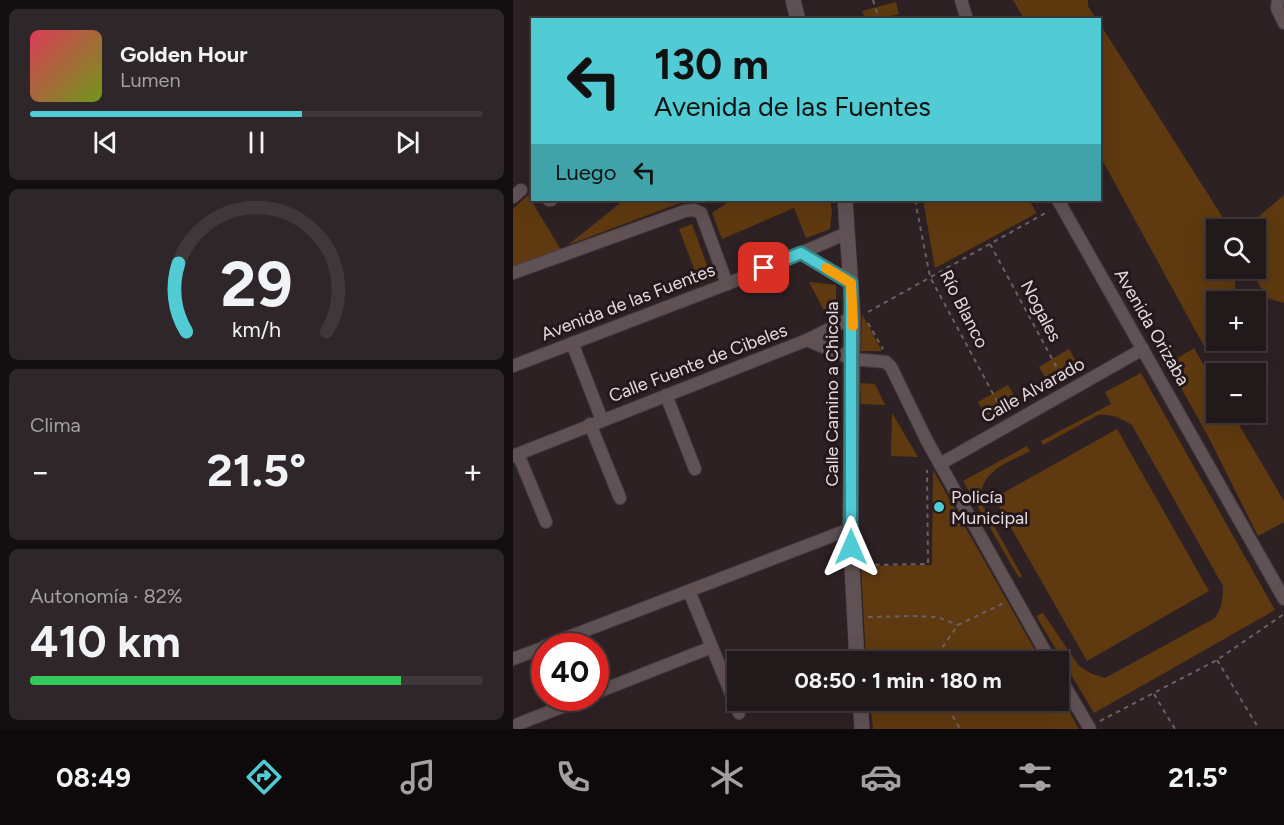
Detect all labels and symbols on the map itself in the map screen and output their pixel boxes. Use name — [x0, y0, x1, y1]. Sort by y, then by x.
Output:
pin — [738, 242, 789, 293]
street label: Avenida de las Fuentes — [538, 259, 718, 345]
street label: Avenida Orizaba — [1110, 265, 1194, 389]
street label: Río Blanco — [935, 266, 993, 352]
street label: Nogales — [1016, 277, 1066, 345]
street label: Calle Camino a Chicola — [821, 301, 843, 487]
street label: Calle Fuente de Cibeles — [606, 319, 790, 407]
street label: Calle Alvarado — [977, 352, 1089, 428]
place label: Policía Municipal — [951, 486, 1028, 529]
marker: Policía Municipal — [932, 500, 946, 514]
position arrow — [819, 515, 883, 579]
speed limit sign: 40 — [531, 633, 609, 711]

